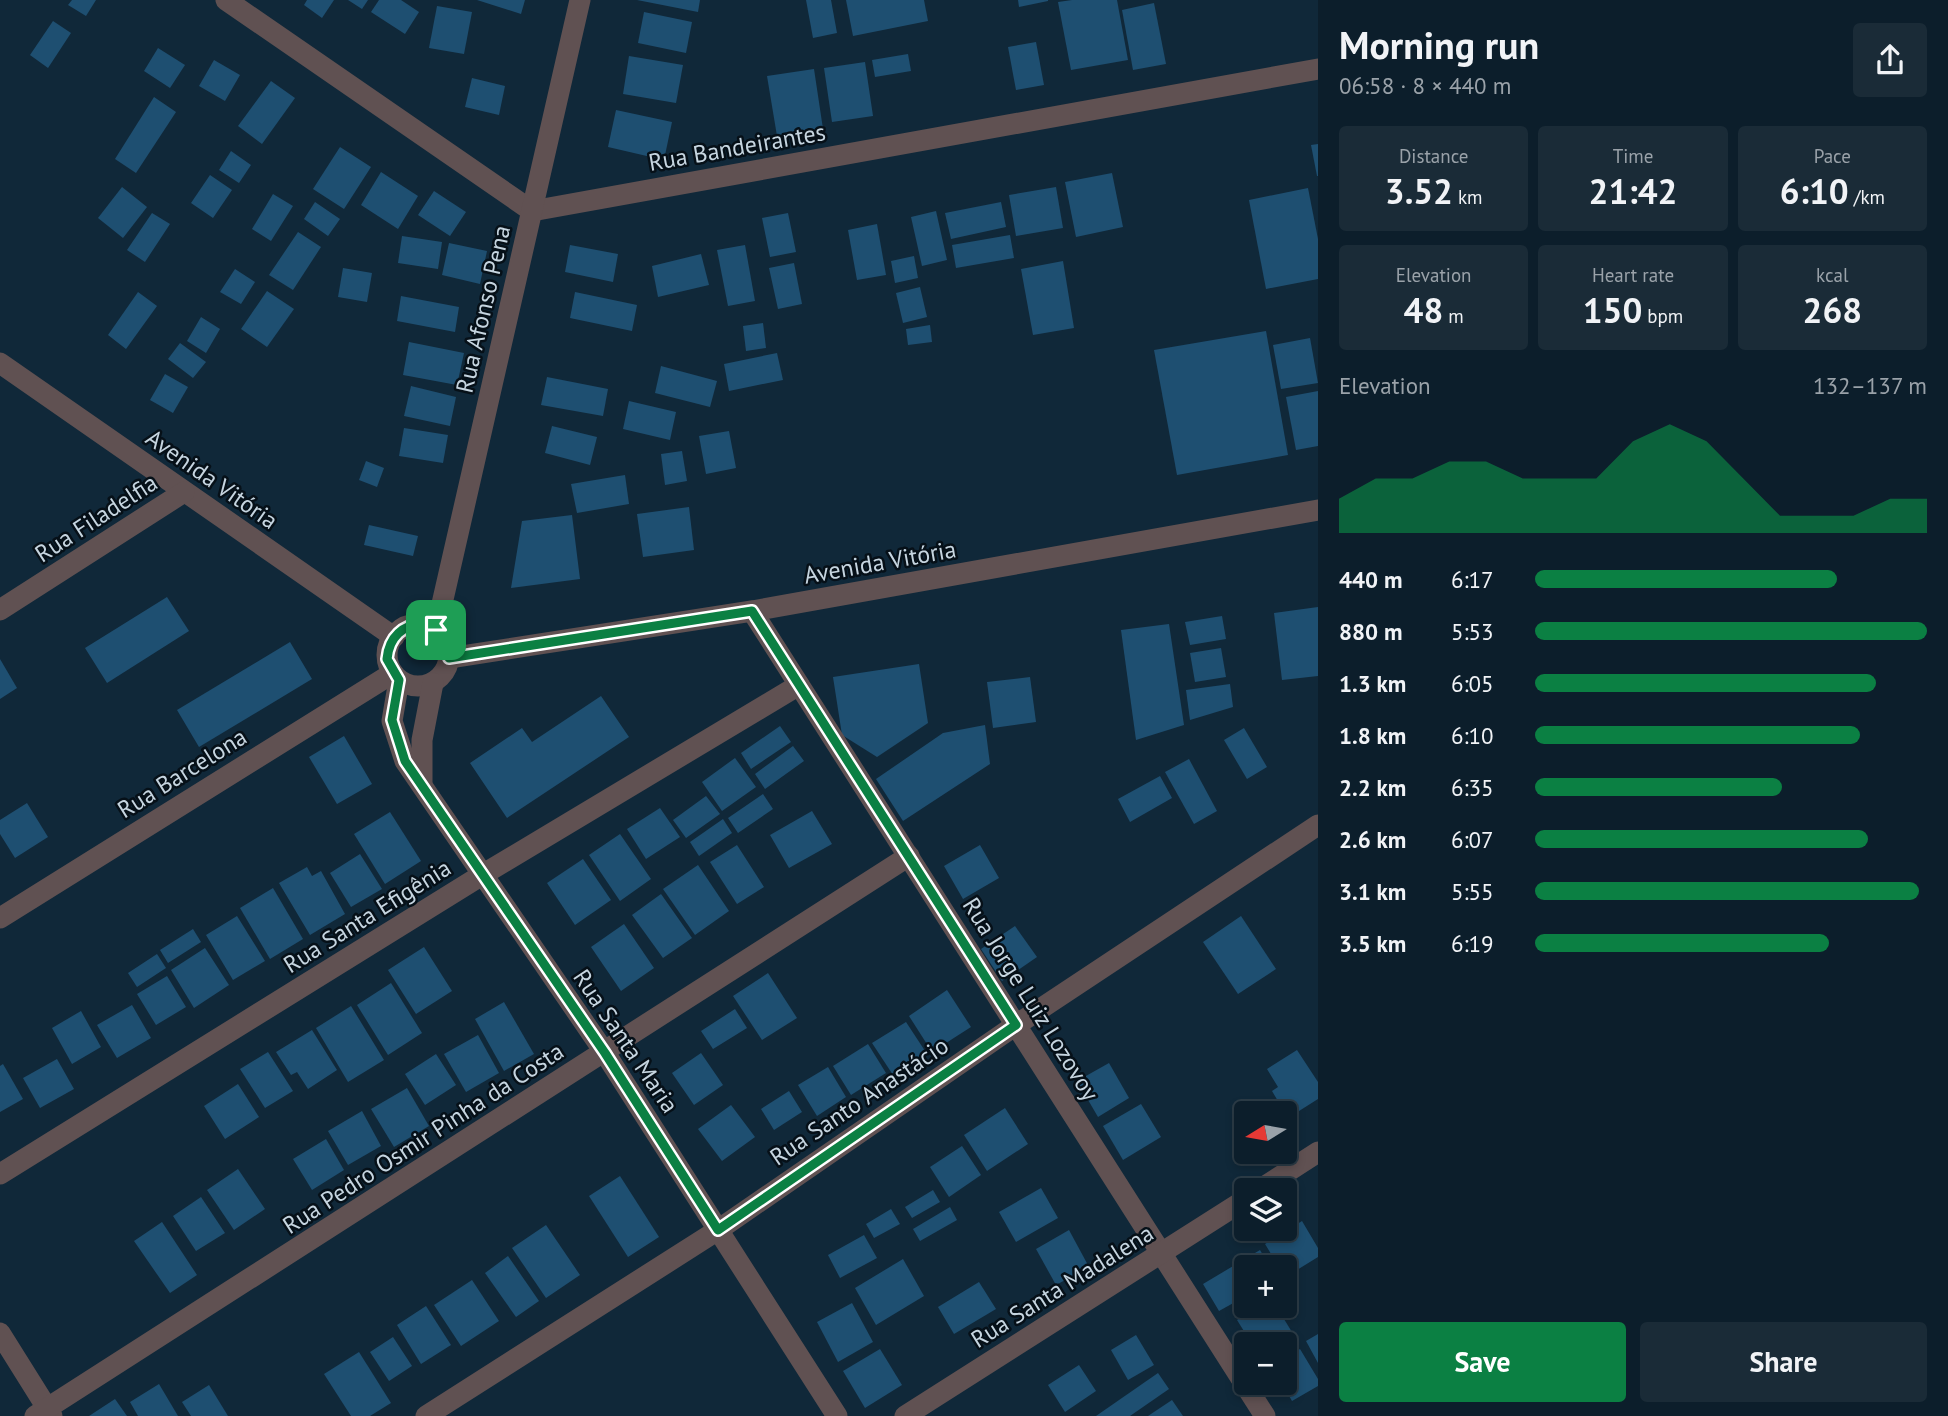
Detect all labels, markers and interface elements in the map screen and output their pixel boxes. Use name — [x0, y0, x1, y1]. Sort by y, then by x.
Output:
text: Morning run — [1339, 20, 1539, 69]
button: share — [1853, 23, 1927, 97]
text: 06:58 · 8 × 440 m — [1339, 71, 1511, 100]
street label: Rua Bandeirantes — [646, 116, 828, 178]
text: Distance — [1399, 144, 1468, 168]
text: Time — [1613, 144, 1653, 168]
text: Pace — [1814, 144, 1851, 168]
text: 3.52 — [1385, 168, 1453, 214]
text: 21:42 — [1589, 168, 1677, 214]
text: 6:10 — [1780, 168, 1849, 214]
text: km — [1453, 185, 1483, 209]
text: /km — [1849, 185, 1885, 209]
street label: Rua Afonso Pena — [449, 222, 517, 396]
text: Elevation — [1396, 263, 1472, 287]
text: Heart rate — [1592, 263, 1674, 287]
text: kcal — [1816, 263, 1849, 287]
text: 48 — [1404, 287, 1443, 333]
text: 150 — [1583, 287, 1642, 333]
text: 268 — [1803, 287, 1862, 333]
text: m — [1443, 304, 1464, 328]
text: bpm — [1642, 304, 1683, 328]
text: Elevation — [1339, 371, 1431, 400]
text: 132–137 m — [1813, 371, 1927, 400]
street label: Avenida Vitória — [140, 422, 284, 536]
street label: Rua Filadelfia — [29, 467, 163, 569]
street label: Avenida Vitória — [801, 533, 959, 591]
text: 440 m — [1339, 565, 1402, 594]
text: 6:17 — [1451, 565, 1494, 594]
pin — [406, 600, 466, 660]
icon: arrive — [417, 611, 455, 649]
text: 880 m — [1339, 617, 1402, 646]
text: 5:53 — [1451, 617, 1494, 646]
text: 1.3 km — [1339, 669, 1406, 698]
text: 6:05 — [1451, 669, 1494, 698]
street label: Rua Barcelona — [112, 721, 252, 825]
text: 1.8 km — [1339, 721, 1406, 750]
text: 6:10 — [1451, 721, 1494, 750]
text: 2.2 km — [1339, 773, 1406, 802]
text: 6:35 — [1451, 773, 1494, 802]
text: 2.6 km — [1339, 825, 1406, 854]
text: 6:07 — [1451, 825, 1494, 854]
street label: Rua Santa Efigênia — [277, 852, 457, 980]
text: 3.1 km — [1339, 877, 1406, 906]
text: 5:55 — [1451, 877, 1494, 906]
street label: Rua Jorge Luiz Lozovoy — [956, 892, 1106, 1106]
text: 3.5 km — [1339, 929, 1406, 958]
text: 6:19 — [1451, 929, 1494, 958]
street label: Rua Santa Maria — [566, 963, 686, 1119]
street label: Rua Santo Anastácio — [764, 1030, 954, 1172]
street label: Rua Pedro Osmir Pinha da Costa — [277, 1035, 569, 1241]
north arrow — [1234, 1101, 1297, 1164]
map controls — [1234, 1101, 1297, 1395]
button: layers — [1234, 1178, 1297, 1241]
street label: Rua Santa Madalena — [965, 1217, 1159, 1355]
button: + — [1234, 1255, 1297, 1318]
button: Save — [1339, 1322, 1626, 1402]
button: Share — [1640, 1322, 1927, 1402]
button: − — [1234, 1332, 1297, 1395]

